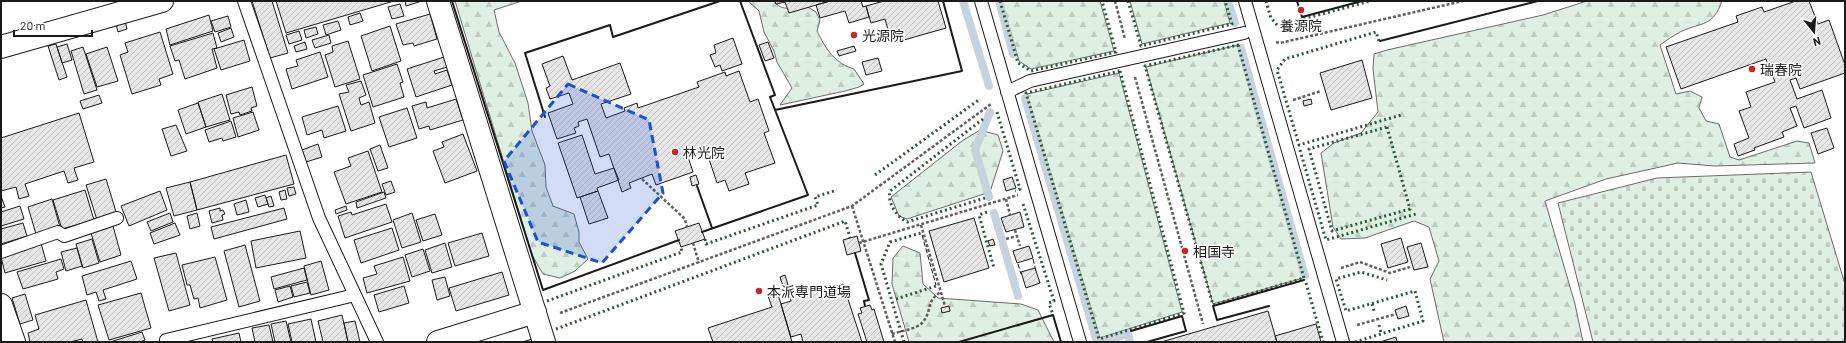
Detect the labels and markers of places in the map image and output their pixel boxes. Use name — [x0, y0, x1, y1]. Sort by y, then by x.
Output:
marker: 養源院 — [1296, 5, 1306, 15]
place label: 養源院 — [1280, 17, 1322, 34]
place label: 光源院 — [862, 27, 904, 44]
marker: 光源院 — [849, 30, 859, 40]
place label: 瑞春院 — [1760, 61, 1802, 78]
marker: 瑞春院 — [1747, 64, 1757, 74]
place label: 林光院 — [683, 144, 725, 161]
marker: 林光院 — [670, 147, 680, 157]
place label: 相国寺 — [1193, 243, 1235, 260]
marker: 相国寺 — [1180, 246, 1190, 256]
place label: 本派専門道場 — [767, 283, 851, 300]
marker: 本派専門道場 — [754, 286, 764, 296]

